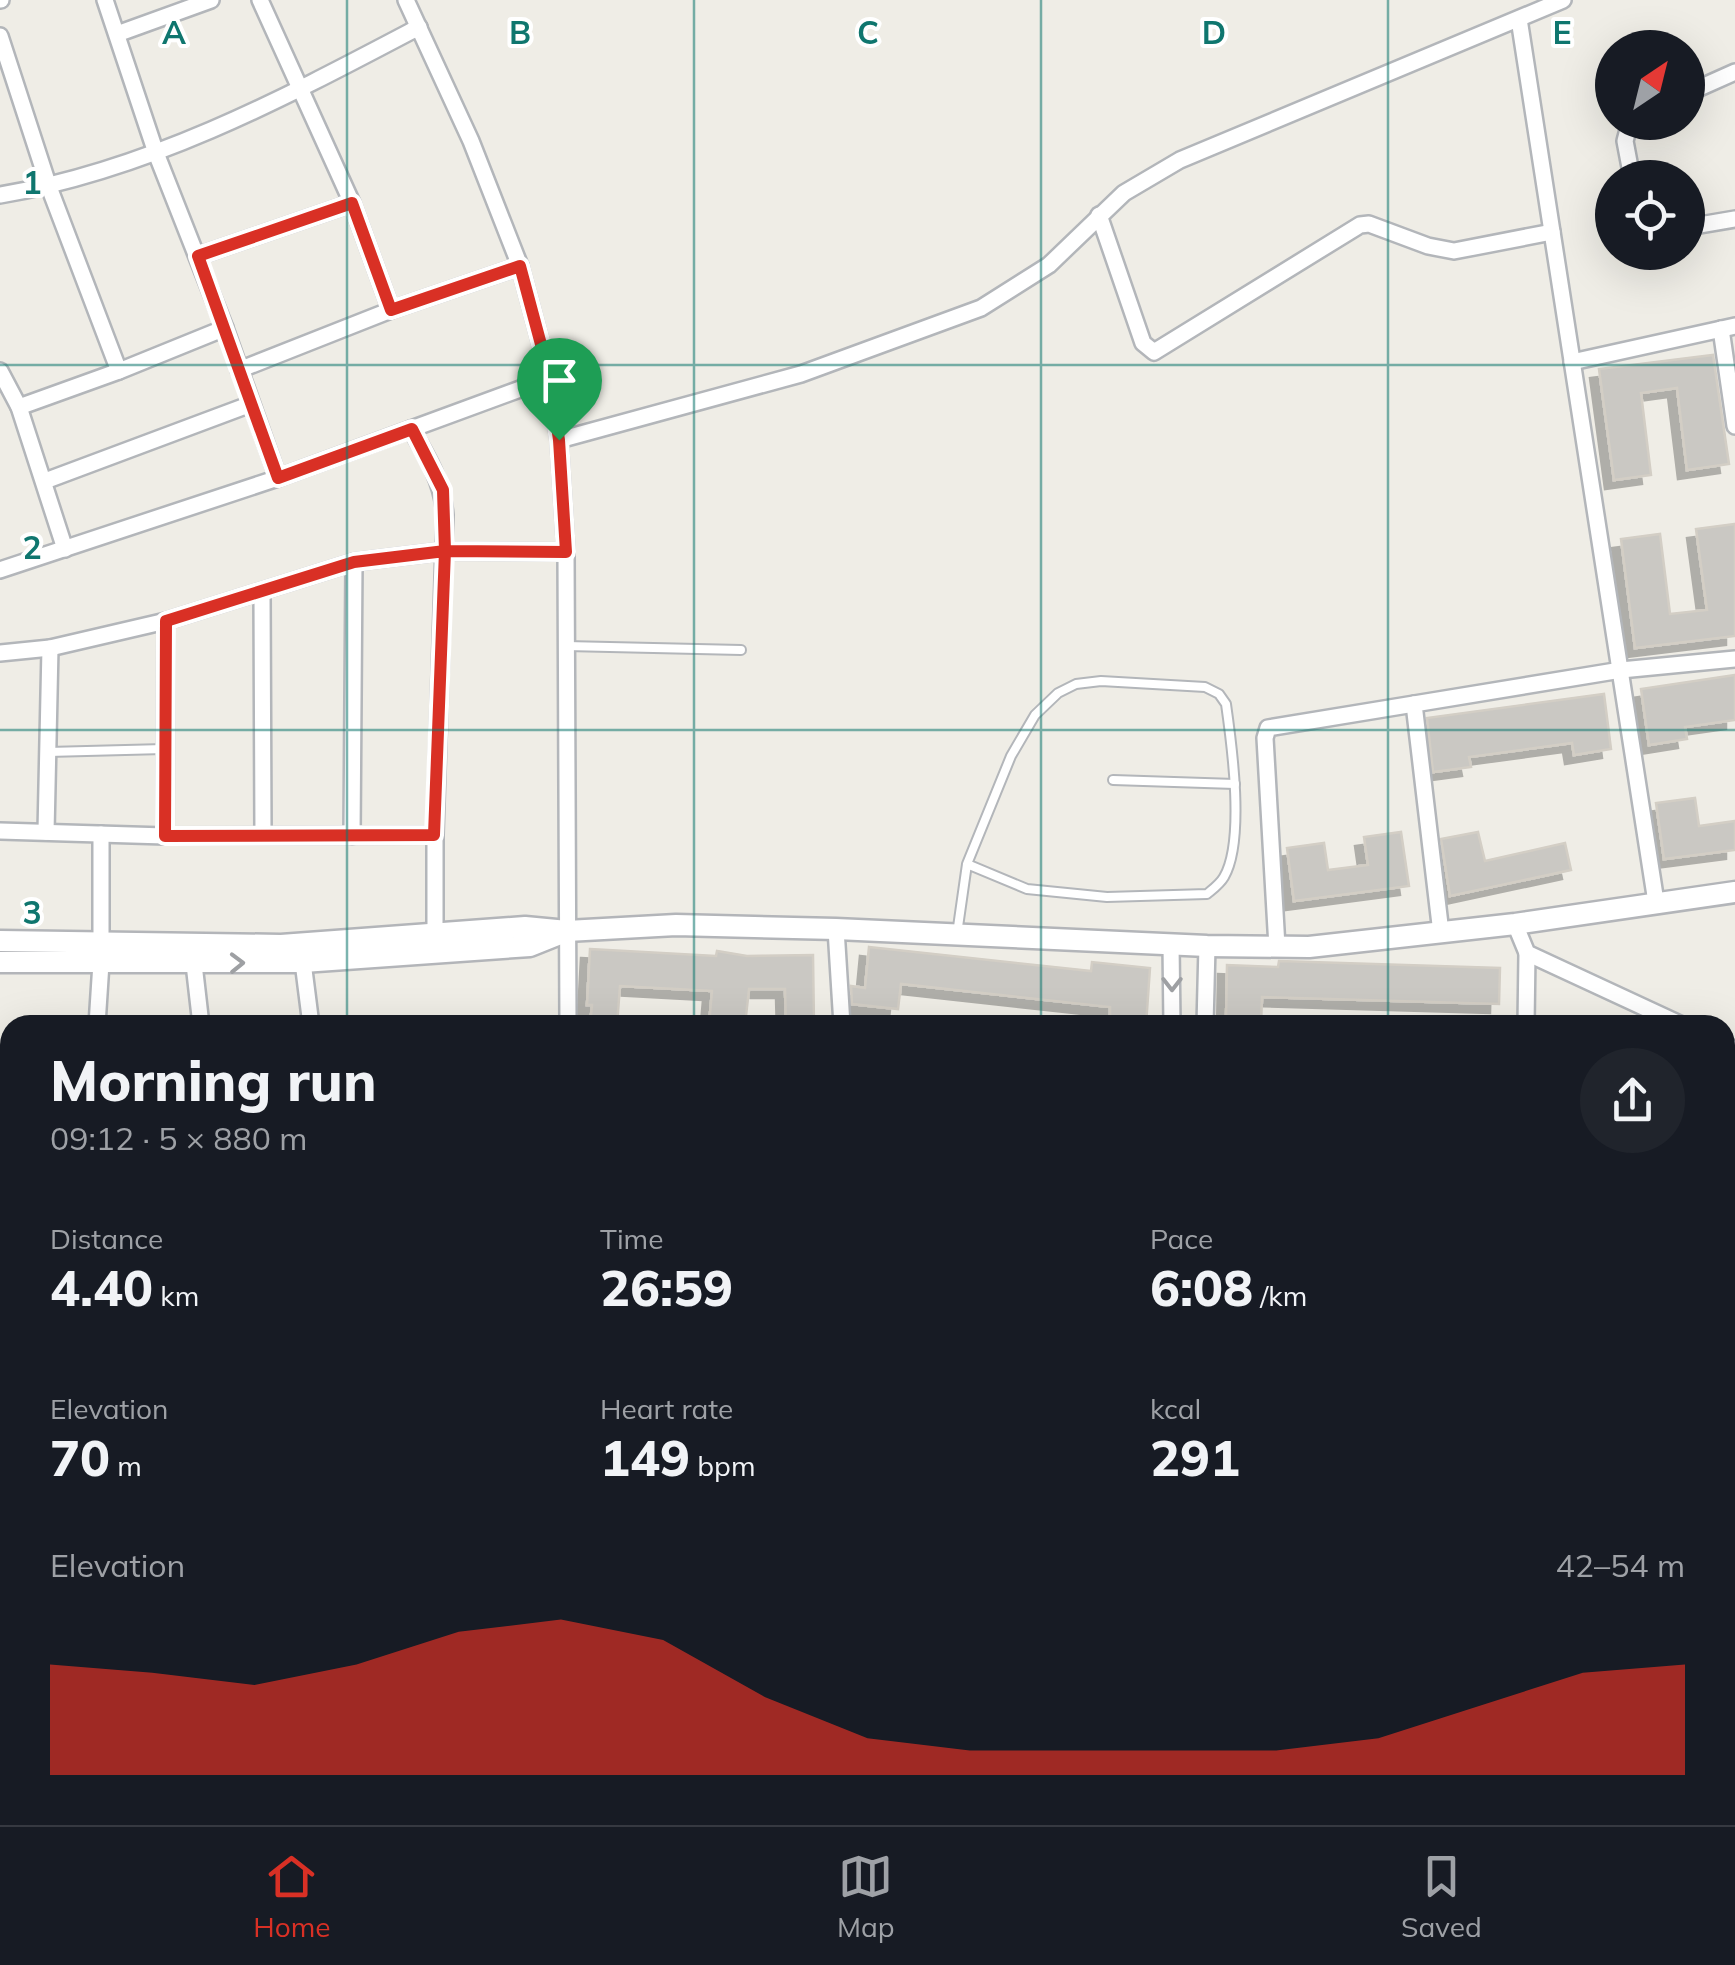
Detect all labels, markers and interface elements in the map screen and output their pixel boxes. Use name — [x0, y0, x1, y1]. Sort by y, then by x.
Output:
text: A — [162, 12, 186, 52]
text: B — [509, 12, 531, 52]
text: C — [857, 12, 879, 52]
text: D — [1202, 12, 1226, 52]
text: E — [1552, 12, 1572, 52]
north arrow — [1595, 30, 1705, 140]
map controls — [1595, 30, 1705, 270]
button: locate — [1595, 160, 1705, 270]
text: 1 — [22, 162, 42, 202]
pin — [517, 338, 602, 441]
icon: arrive — [532, 353, 587, 408]
text: 2 — [22, 527, 42, 567]
text: 3 — [22, 892, 42, 932]
one-way arrow — [230, 952, 246, 973]
one-way arrow — [1161, 977, 1182, 993]
text: Morning run — [50, 1046, 377, 1115]
button: share — [1580, 1048, 1685, 1153]
text: 09:12 · 5 × 880 m — [50, 1118, 307, 1158]
text: Distance — [50, 1221, 163, 1256]
text: Time — [600, 1221, 663, 1256]
text: Pace — [1150, 1221, 1213, 1256]
text: 4.40 — [50, 1256, 153, 1319]
text: 26:59 — [600, 1256, 733, 1319]
text: 6:08 — [1150, 1256, 1253, 1319]
text: km — [153, 1278, 199, 1313]
text: /km — [1253, 1278, 1307, 1313]
text: Elevation — [50, 1391, 168, 1426]
text: Heart rate — [600, 1391, 733, 1426]
text: kcal — [1150, 1391, 1201, 1426]
text: 70 — [50, 1426, 110, 1489]
text: 149 — [600, 1426, 690, 1489]
text: 291 — [1150, 1426, 1240, 1489]
text: m — [110, 1448, 142, 1483]
text: bpm — [690, 1448, 756, 1483]
text: Elevation — [50, 1545, 185, 1585]
text: 42–54 m — [1556, 1545, 1685, 1585]
tab: Home — [253, 1849, 330, 1944]
tab: Map — [837, 1849, 895, 1944]
tab: Saved — [1401, 1849, 1482, 1944]

